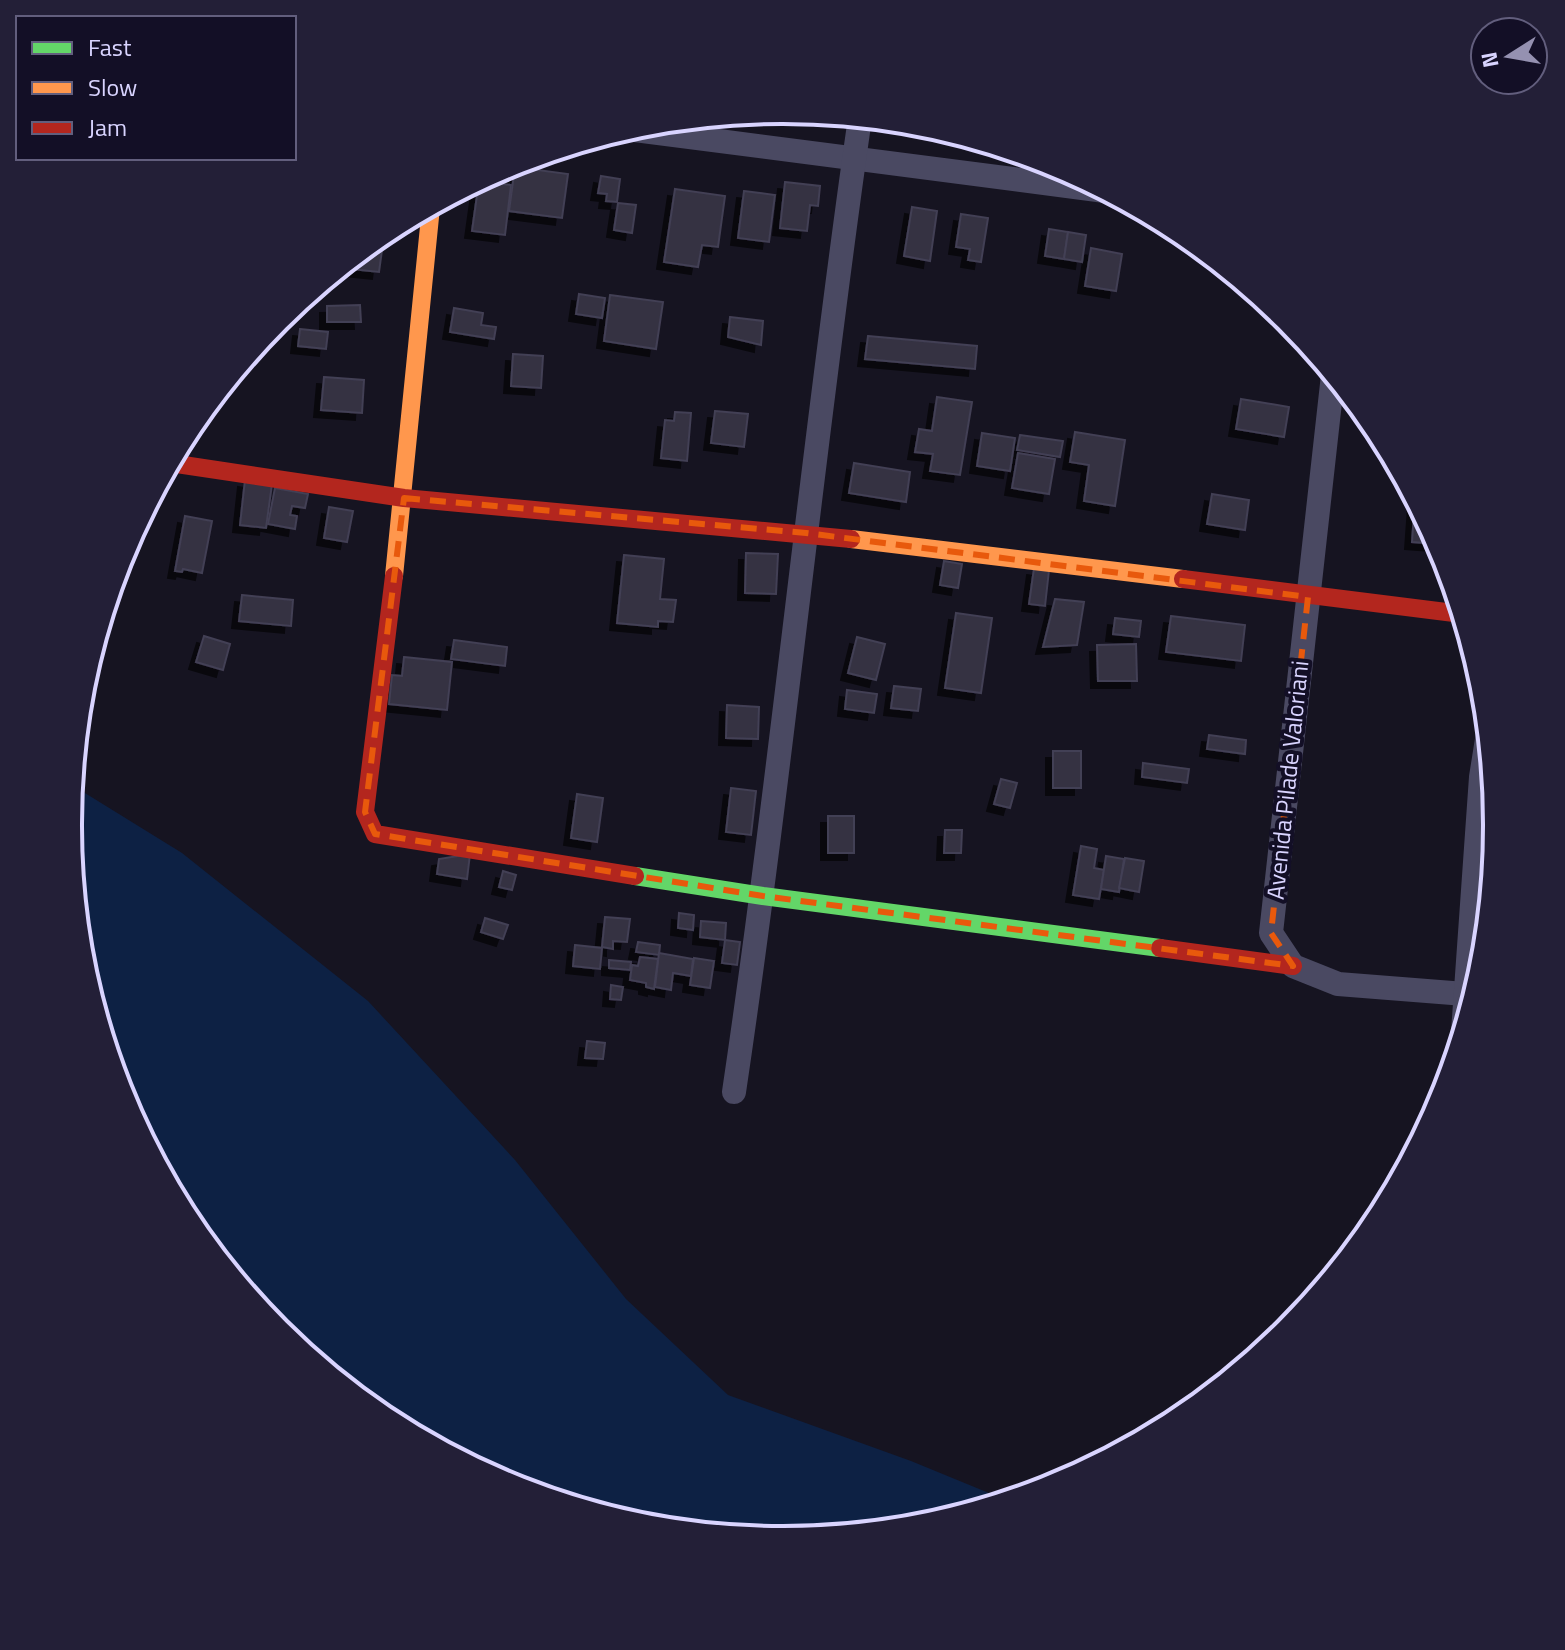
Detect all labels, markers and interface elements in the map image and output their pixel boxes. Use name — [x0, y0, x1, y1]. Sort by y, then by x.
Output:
legend — [16, 16, 296, 160]
north arrow — [1469, 16, 1549, 96]
text: Fast — [88, 29, 132, 65]
text: N — [1471, 49, 1508, 71]
text: Slow — [88, 69, 137, 105]
text: Jam — [88, 109, 127, 145]
street label: Avenida Pilade Valoriani — [1257, 659, 1317, 901]

